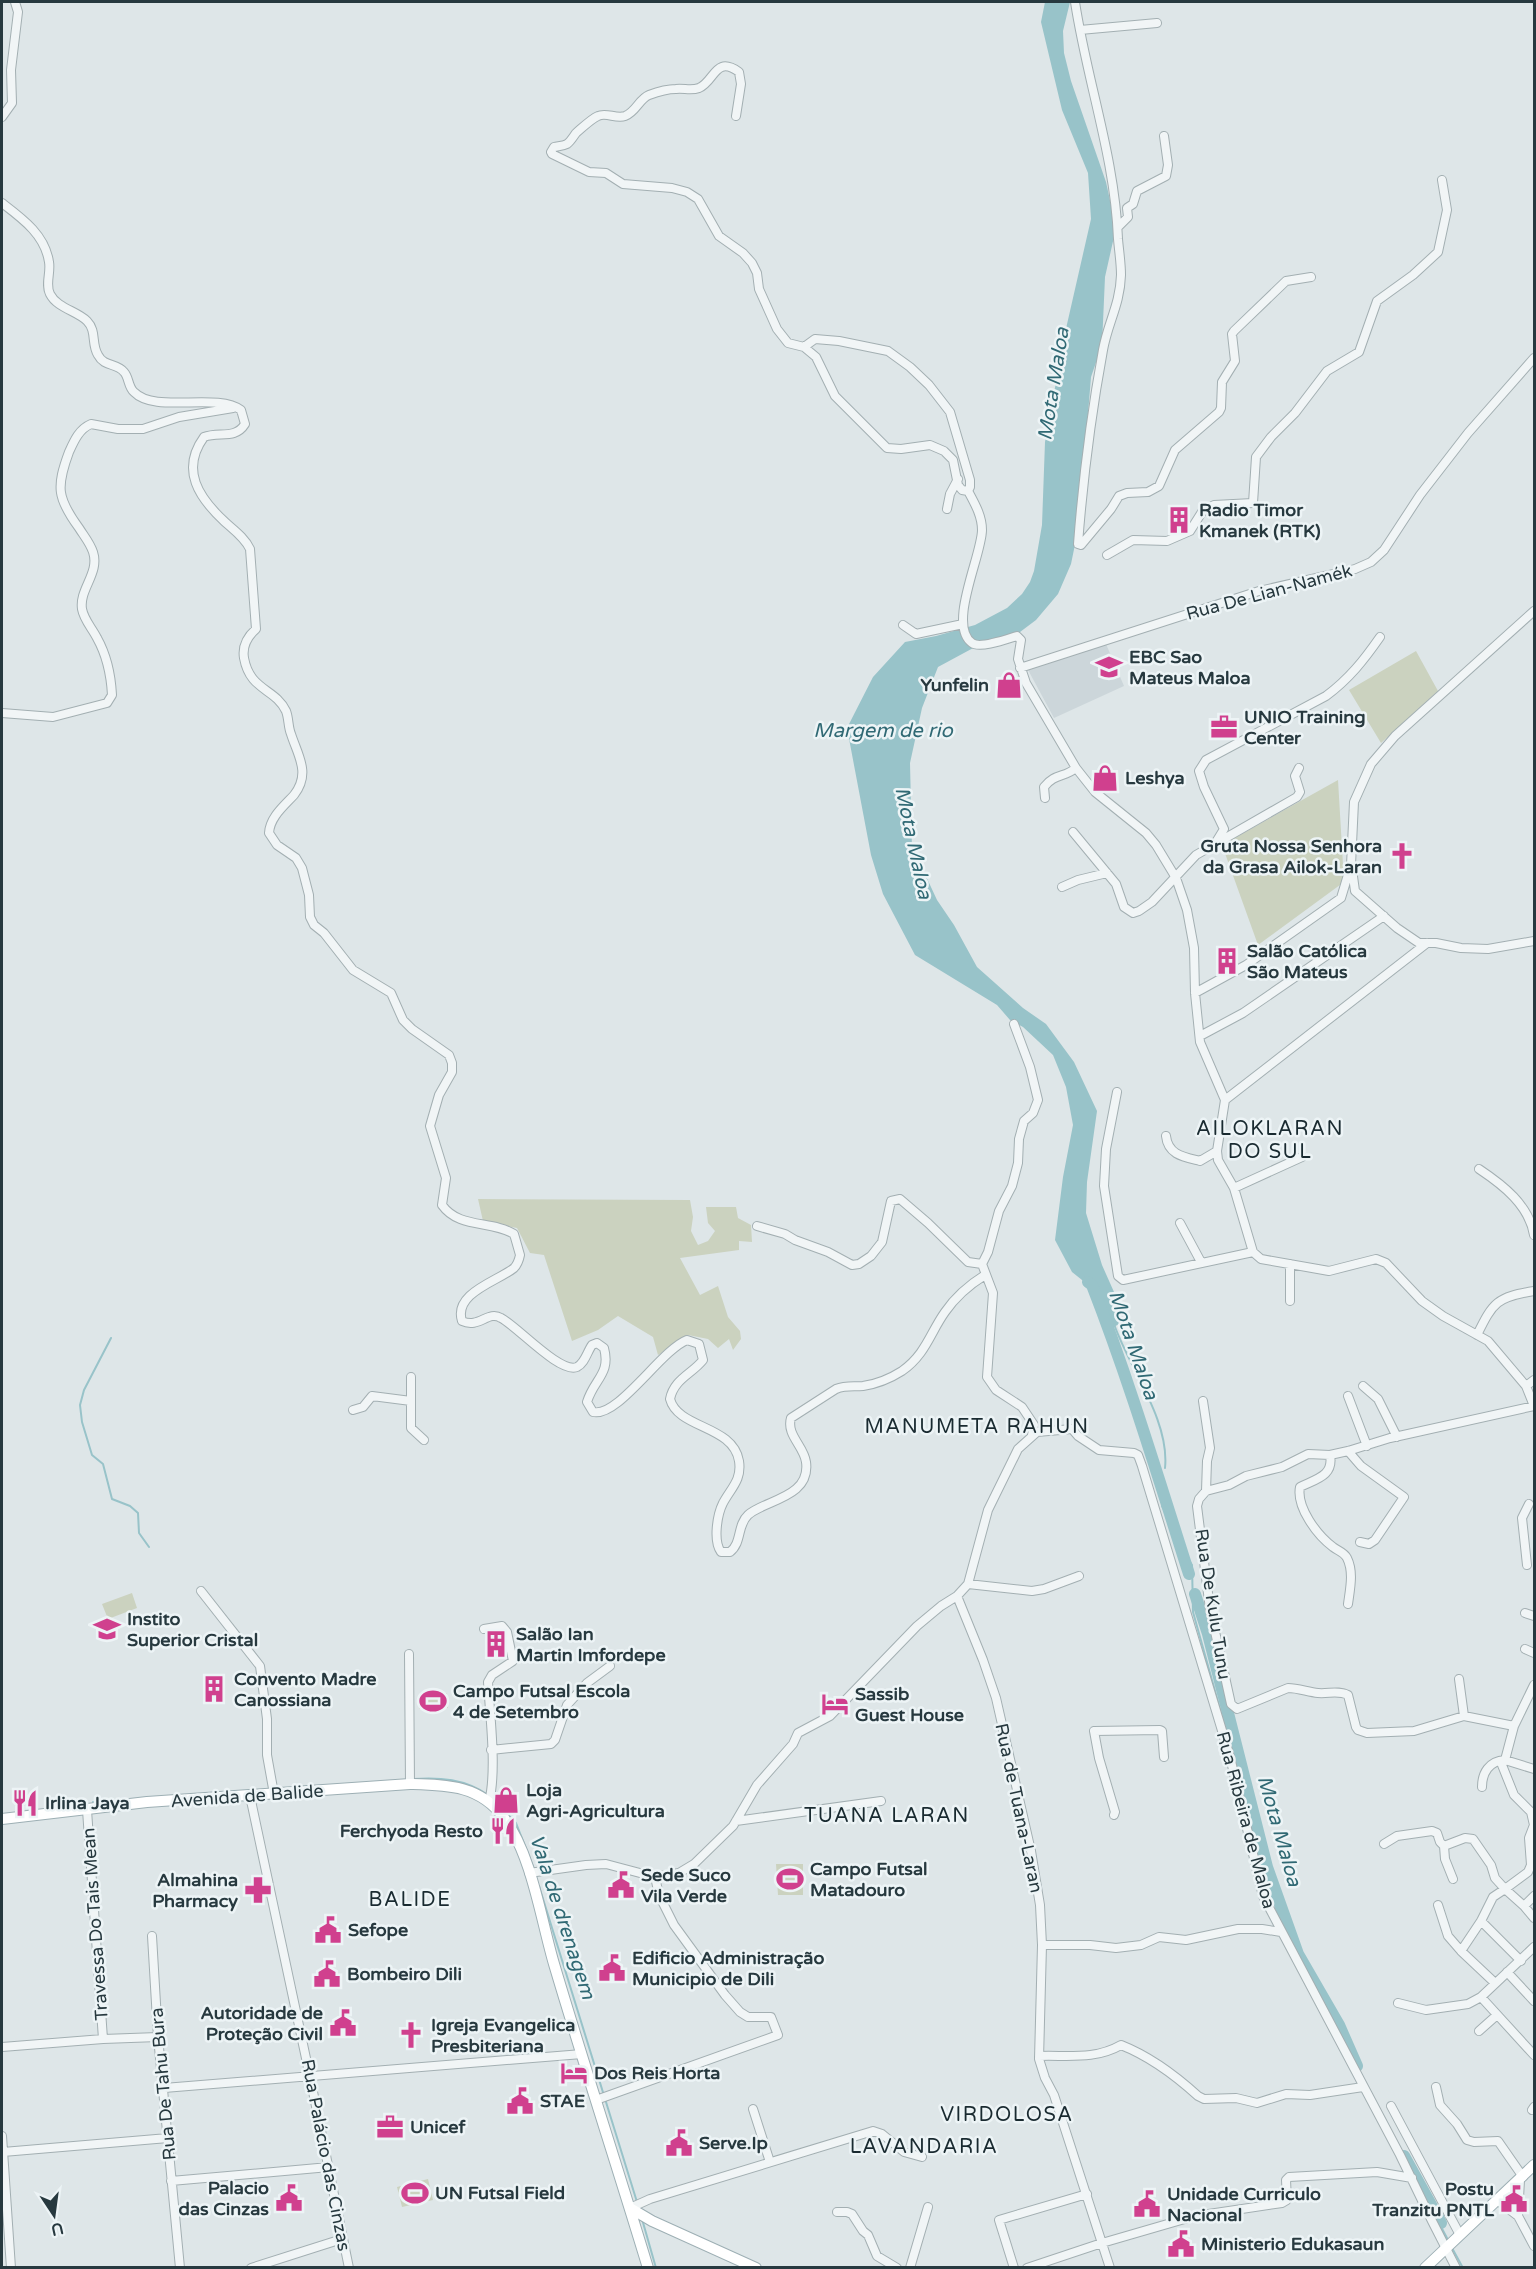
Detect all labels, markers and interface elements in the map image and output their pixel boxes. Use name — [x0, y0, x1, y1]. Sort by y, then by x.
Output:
water label: Mota Maloa — [1033, 325, 1075, 442]
place label: Radio Timor Kmanek (RTK) — [1199, 499, 1321, 542]
building icon: Radio Timor Kmanek (RTK) — [1164, 505, 1194, 535]
street label: Rua De Lian-Namék — [1184, 559, 1355, 625]
place label: EBC Sao Mateus Maloa — [1129, 646, 1251, 689]
school or university icon: EBC Sao Mateus Maloa — [1094, 652, 1124, 682]
shop icon: Yunfelin — [994, 670, 1024, 700]
place label: Yunfelin — [921, 674, 989, 696]
place label: UNIO Training Center — [1244, 706, 1366, 749]
office icon: UNIO Training Center — [1209, 712, 1239, 742]
water label: Margem de rio — [813, 719, 954, 743]
shop icon: Leshya — [1090, 763, 1120, 793]
place label: Leshya — [1125, 767, 1185, 789]
water label: Mota Maloa — [889, 785, 937, 902]
place label: Gruta Nossa Senhora da Grasa Ailok-Laran — [1200, 835, 1382, 878]
church icon: Gruta Nossa Senhora da Grasa Ailok-Laran — [1387, 841, 1417, 871]
place label: Salão Católica São Mateus — [1247, 940, 1367, 983]
building icon: Salão Católica São Mateus — [1212, 946, 1242, 976]
district label: AILOKLARAN DO SUL — [1196, 1117, 1344, 1164]
water label: Mota Maloa — [1103, 1287, 1163, 1404]
district label: MANUMETA RAHUN — [864, 1415, 1090, 1439]
street label: Rua De Kulu Tunu — [1190, 1527, 1236, 1681]
place label: Instito Superior Cristal — [127, 1608, 258, 1651]
school or university icon: Instito Superior Cristal — [92, 1614, 122, 1644]
place label: Salão Ian Martin Imfordepe — [516, 1623, 666, 1666]
building icon: Salão Ian Martin Imfordepe — [481, 1629, 511, 1659]
place label: Convento Madre Canossiana — [234, 1668, 376, 1711]
building icon: Convento Madre Canossiana — [199, 1674, 229, 1704]
place label: Campo Futsal Escola 4 de Setembro — [453, 1680, 630, 1723]
place label: Sassib Guest House — [855, 1683, 964, 1726]
sports icon: Campo Futsal Escola 4 de Setembro — [418, 1686, 448, 1716]
hotel icon: Sassib Guest House — [820, 1689, 850, 1719]
street label: Rua de Tuana-Laran — [990, 1721, 1048, 1895]
street label: Rua Ribeira de Maloa — [1212, 1729, 1280, 1911]
water label: Mota Maloa — [1252, 1773, 1306, 1890]
place label: Loja Agri-Agricultura — [526, 1779, 665, 1822]
street label: Avenida de Balide — [170, 1780, 324, 1812]
shop icon: Loja Agri-Agricultura — [491, 1785, 521, 1815]
restaurant icon: Irlina Jaya — [10, 1788, 40, 1818]
place label: Irlina Jaya — [45, 1792, 130, 1814]
district label: TUANA LARAN — [804, 1804, 970, 1828]
restaurant icon: Ferchyoda Resto — [488, 1816, 518, 1846]
place label: Ferchyoda Resto — [340, 1820, 483, 1842]
street label: Travessa Do Tais Mean — [77, 1827, 113, 2021]
water label: Vala de drenagem — [524, 1832, 600, 2003]
place label: Campo Futsal Matadouro — [810, 1858, 928, 1901]
place label: Sede Suco Vila Verde — [641, 1864, 731, 1907]
sports icon: Campo Futsal Matadouro — [775, 1864, 805, 1894]
place label: Almahina Pharmacy — [152, 1869, 238, 1912]
public building icon: Sede Suco Vila Verde — [606, 1870, 636, 1900]
pharmacy icon: Almahina Pharmacy — [243, 1875, 273, 1905]
district label: BALIDE — [369, 1888, 451, 1912]
public building icon: Sefope — [313, 1915, 343, 1945]
place label: Sefope — [348, 1919, 408, 1941]
place label: Edificio Administração Municipio de Dili — [632, 1947, 824, 1990]
public building icon: Edificio Administração Municipio de Dili — [597, 1953, 627, 1983]
public building icon: Bombeiro Dili — [312, 1959, 342, 1989]
place label: Bombeiro Dili — [347, 1963, 462, 1985]
place label: Autoridade de Proteção Civil — [201, 2002, 323, 2045]
street label: Rua De Tahu Bura — [145, 2007, 181, 2161]
public building icon: Autoridade de Proteção Civil — [328, 2008, 358, 2038]
place label: Igreja Evangelica Presbiteriana — [431, 2014, 575, 2057]
church icon: Igreja Evangelica Presbiteriana — [396, 2020, 426, 2050]
street label: Rua Palácio das Cinzas — [297, 2057, 355, 2253]
hotel icon: Dos Reis Horta — [559, 2058, 589, 2088]
place label: Dos Reis Horta — [594, 2062, 720, 2084]
public building icon: STAE — [505, 2086, 535, 2116]
place label: STAE — [540, 2090, 585, 2112]
district label: VIRDOLOSA — [940, 2103, 1074, 2127]
office icon: Unicef — [375, 2112, 405, 2142]
place label: Unicef — [410, 2116, 466, 2138]
public building icon: Serve.Ip — [664, 2128, 694, 2158]
place label: Serve.Ip — [699, 2132, 768, 2154]
district label: LAVANDARIA — [850, 2135, 998, 2159]
place label: Palacio das Cinzas — [179, 2177, 269, 2220]
sports icon: UN Futsal Field — [400, 2178, 430, 2208]
place label: Postu Tranzitu PNTL — [1371, 2178, 1495, 2221]
place label: UN Futsal Field — [435, 2182, 565, 2204]
public building icon: Palacio das Cinzas — [274, 2183, 304, 2213]
place label: Unidade Curriculo Nacional — [1167, 2183, 1321, 2226]
public building icon: Postu Tranzitu PNTL — [1499, 2184, 1529, 2214]
north arrow — [24, 2185, 84, 2245]
public building icon: Unidade Curriculo Nacional — [1132, 2189, 1162, 2219]
text: U — [49, 2218, 65, 2240]
public building icon: Ministerio Edukasaun — [1166, 2229, 1196, 2259]
place label: Ministerio Edukasaun — [1201, 2233, 1385, 2255]

